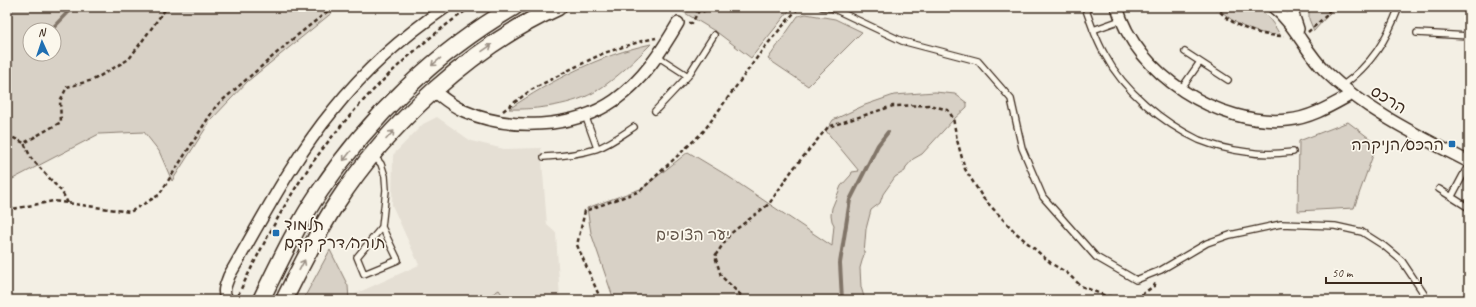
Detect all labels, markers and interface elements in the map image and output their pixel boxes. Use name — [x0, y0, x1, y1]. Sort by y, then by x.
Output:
north arrow — [22, 22, 62, 62]
text: N — [38, 25, 47, 39]
one-way arrow — [481, 44, 492, 52]
one-way arrow — [431, 57, 441, 66]
street label: הרכס — [1367, 81, 1410, 119]
one-way arrow — [385, 130, 395, 140]
place label: הרכס/הניקרה — [1351, 135, 1444, 155]
marker: הרכס/הניקרה — [1447, 139, 1457, 149]
one-way arrow — [342, 150, 351, 161]
place label: תלמוד תורה/דרך קדם — [284, 215, 385, 253]
park label: יער הצופים — [656, 225, 730, 245]
marker: תלמוד תורה/דרך קדם — [271, 228, 281, 238]
scale bar — [1326, 259, 1421, 285]
one-way arrow — [298, 260, 306, 272]
text: 50 m — [1332, 265, 1354, 281]

